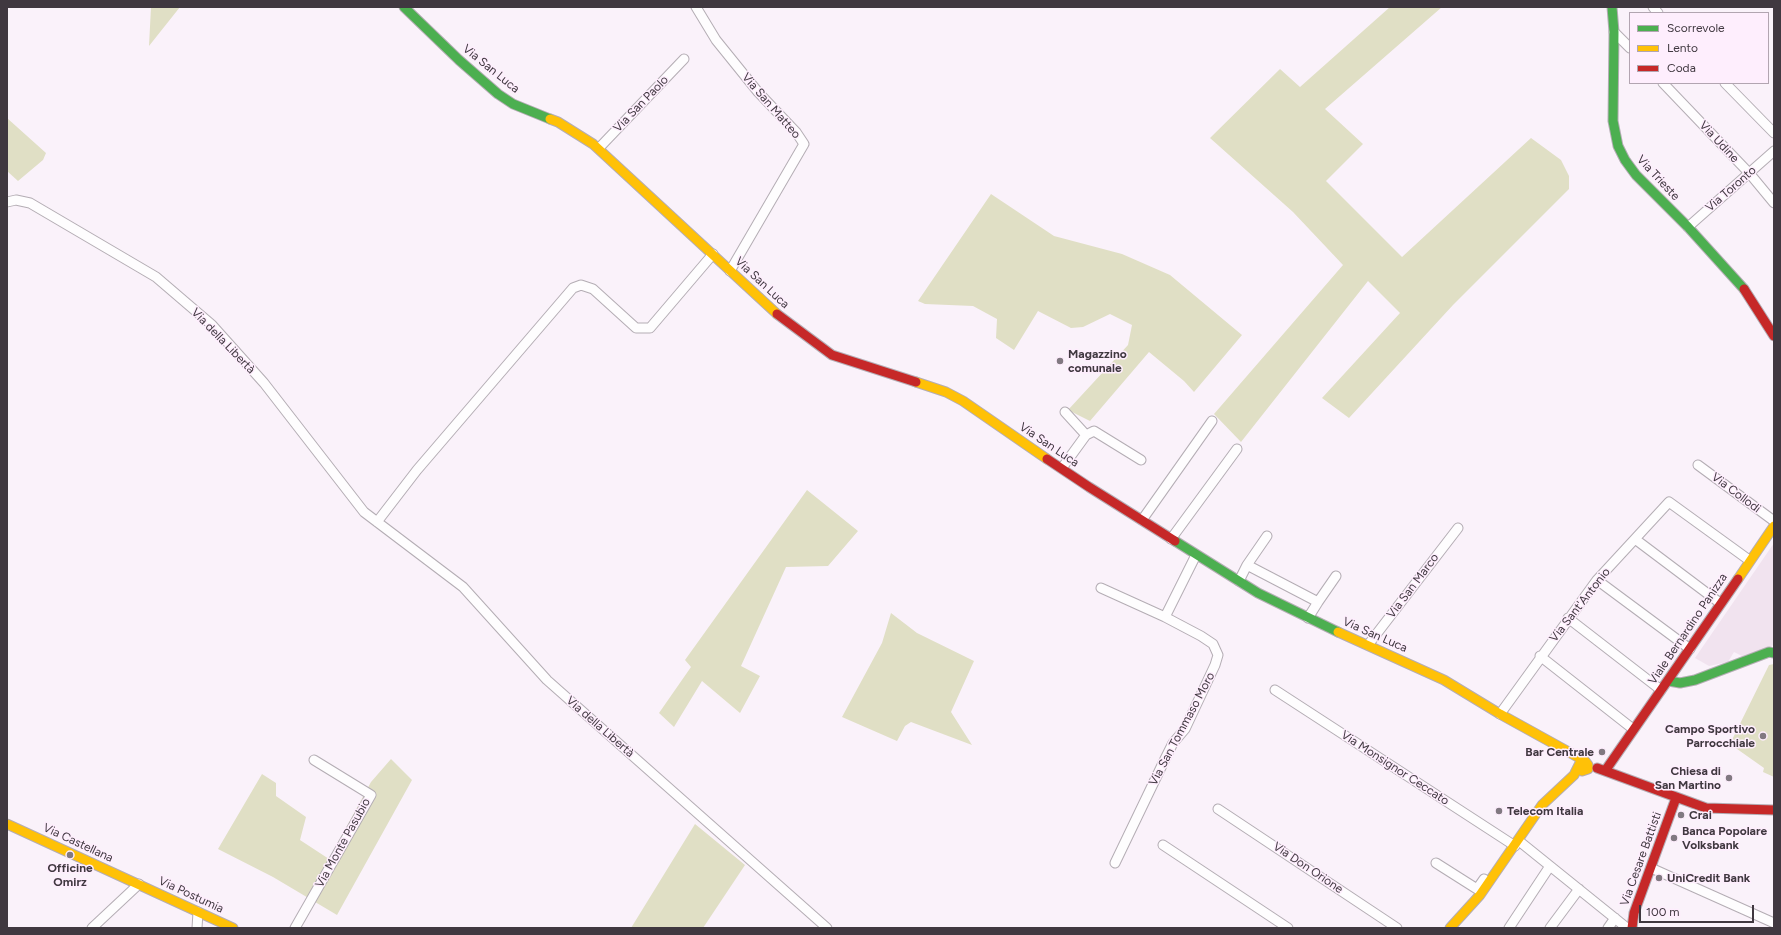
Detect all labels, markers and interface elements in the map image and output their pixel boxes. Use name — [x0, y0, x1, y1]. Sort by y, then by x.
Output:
legend — [1629, 12, 1769, 84]
text: Scorrevole — [1667, 21, 1725, 35]
text: Lento — [1667, 41, 1698, 55]
street label: Via San Luca — [460, 42, 522, 96]
text: Coda — [1667, 61, 1696, 75]
street label: Via San Matteo — [739, 70, 803, 142]
street label: Via San Paolo — [611, 73, 671, 135]
street label: Via Udine — [1696, 118, 1742, 166]
street label: Via Trieste — [1634, 153, 1682, 203]
street label: Via Toronto — [1703, 163, 1759, 215]
street label: Via San Luca — [732, 254, 792, 312]
street label: Via della Libertà — [188, 305, 258, 377]
place label: Magazzino comunale — [1068, 347, 1127, 375]
marker: Magazzino comunale — [1055, 356, 1065, 366]
street label: Via San Luca — [1016, 420, 1082, 470]
street label: Via Collodi — [1709, 470, 1763, 516]
street label: Via San Marco — [1384, 551, 1442, 621]
street label: Via Sant'Antonio — [1547, 565, 1613, 645]
street label: Viale Bernardino Panizza — [1645, 571, 1731, 687]
street label: Via San Luca — [1341, 614, 1409, 656]
street label: Via San Tommaso Moro — [1146, 670, 1218, 788]
street label: Via della Libertà — [563, 694, 637, 760]
place label: Campo Sportivo Parrocchiale — [1665, 722, 1755, 750]
street label: Via Monsignor Ceccato — [1338, 728, 1452, 808]
marker: Campo Sportivo Parrocchiale — [1758, 731, 1768, 741]
place label: Bar Centrale — [1525, 745, 1594, 759]
marker: Bar Centrale — [1597, 747, 1607, 757]
place label: Chiesa di San Martino — [1655, 764, 1721, 792]
marker: Chiesa di San Martino — [1724, 773, 1734, 783]
street label: Via Monte Pasubio — [312, 796, 374, 890]
place label: Telecom Italia — [1507, 804, 1583, 818]
marker: Telecom Italia — [1494, 806, 1504, 816]
place label: Crai — [1689, 808, 1712, 822]
street label: Via Cesare Battisti — [1617, 810, 1665, 908]
marker: Crai — [1676, 810, 1686, 820]
street label: Via Castellana — [41, 820, 115, 866]
place label: Banca Popolare Volksbank — [1682, 824, 1767, 852]
marker: Banca Popolare Volksbank — [1669, 833, 1679, 843]
street label: Via Don Orione — [1270, 839, 1346, 897]
marker: Officine Omirz — [65, 850, 75, 860]
place label: Officine Omirz — [47, 861, 93, 889]
place label: UniCredit Bank — [1667, 871, 1750, 885]
marker: UniCredit Bank — [1654, 873, 1664, 883]
street label: Via Postumia — [156, 874, 226, 916]
scale bar — [1641, 897, 1756, 923]
text: 100 m — [1646, 905, 1680, 919]

